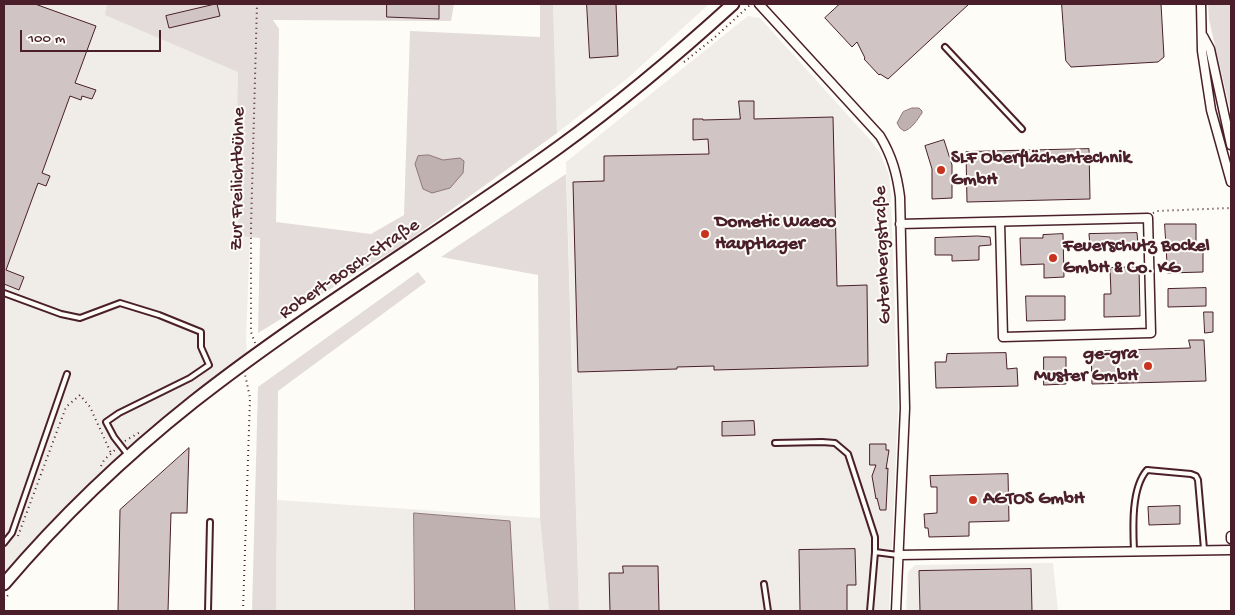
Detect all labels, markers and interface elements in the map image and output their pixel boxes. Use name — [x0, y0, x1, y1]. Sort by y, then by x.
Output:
scale bar — [22, 20, 164, 52]
text: 100 m — [28, 30, 65, 48]
street label: Zur Freilichtbühne — [226, 107, 252, 251]
place label: SLF Oberflächentechnik GmbH — [951, 148, 1131, 192]
marker: SLF Oberflächentechnik GmbH — [935, 164, 947, 176]
street label: Gutenbergstraße — [870, 186, 898, 324]
place label: Dometic Waeco Hauptlager — [715, 212, 836, 256]
street label: Robert-Bosch-Straße — [275, 215, 425, 325]
marker: Dometic Waeco Hauptlager — [699, 228, 711, 240]
place label: Feuerschutz Bockel GmbH & Co. KG — [1063, 236, 1210, 280]
marker: Feuerschutz Bockel GmbH & Co. KG — [1047, 252, 1059, 264]
place label: ge-gra Muster GmbH — [1034, 344, 1138, 388]
marker: ge-gra Muster GmbH — [1142, 360, 1154, 372]
place label: AGTOS GmbH — [983, 489, 1085, 511]
marker: AGTOS GmbH — [967, 494, 979, 506]

